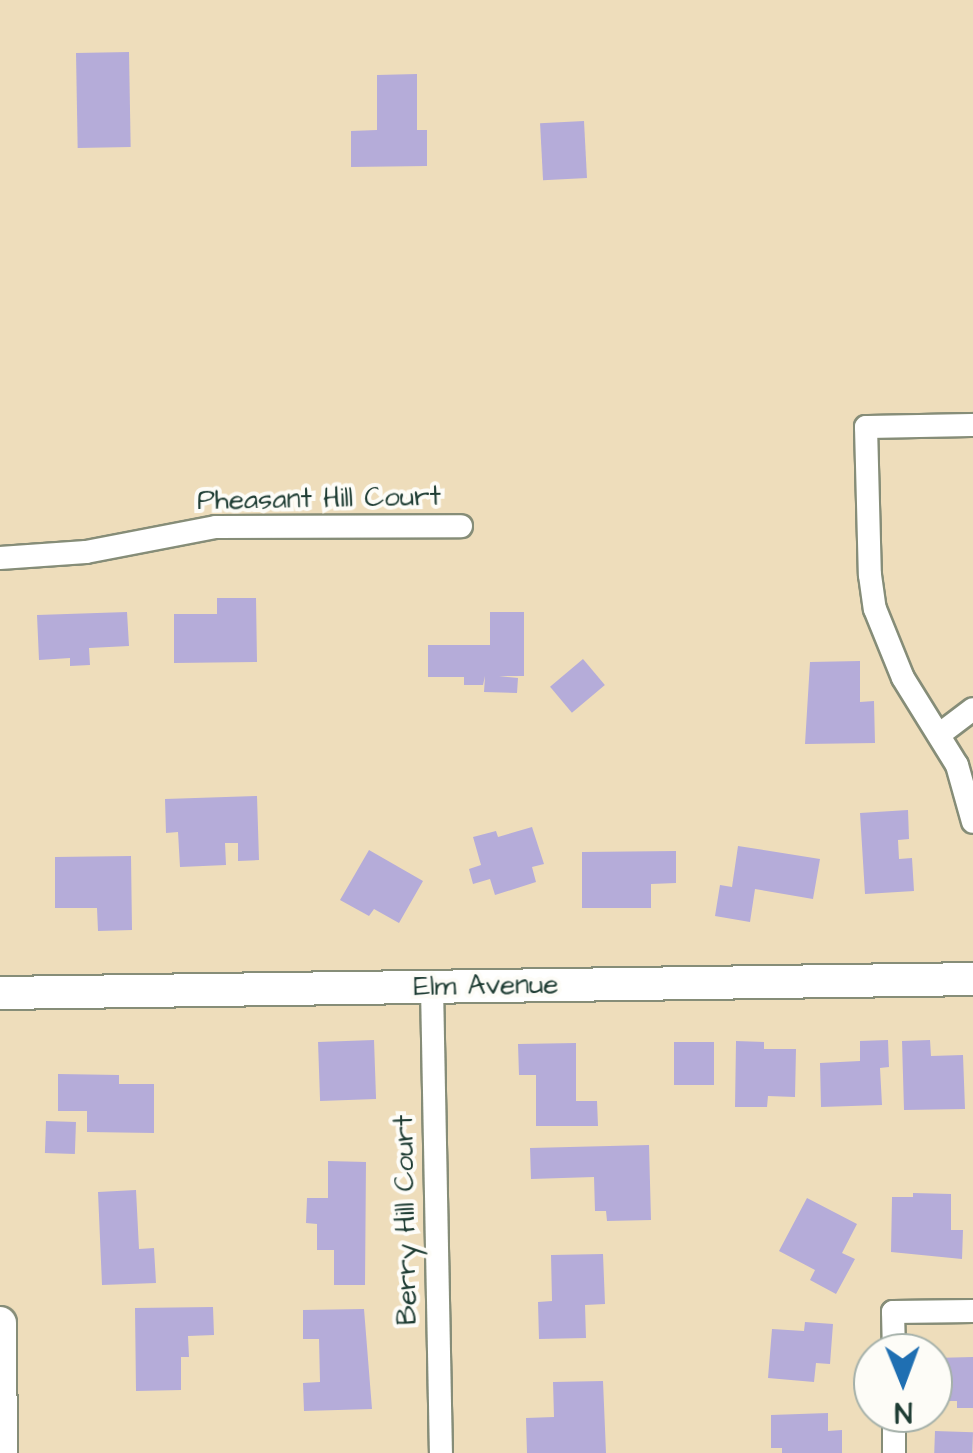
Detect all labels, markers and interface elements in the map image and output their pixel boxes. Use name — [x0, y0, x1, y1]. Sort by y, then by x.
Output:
street label: Pheasant Hill Court — [197, 480, 441, 518]
street label: Elm Avenue — [413, 968, 559, 1004]
street label: Berry Hill Court — [387, 1115, 425, 1325]
north arrow — [853, 1333, 953, 1433]
text: N — [894, 1392, 913, 1431]

